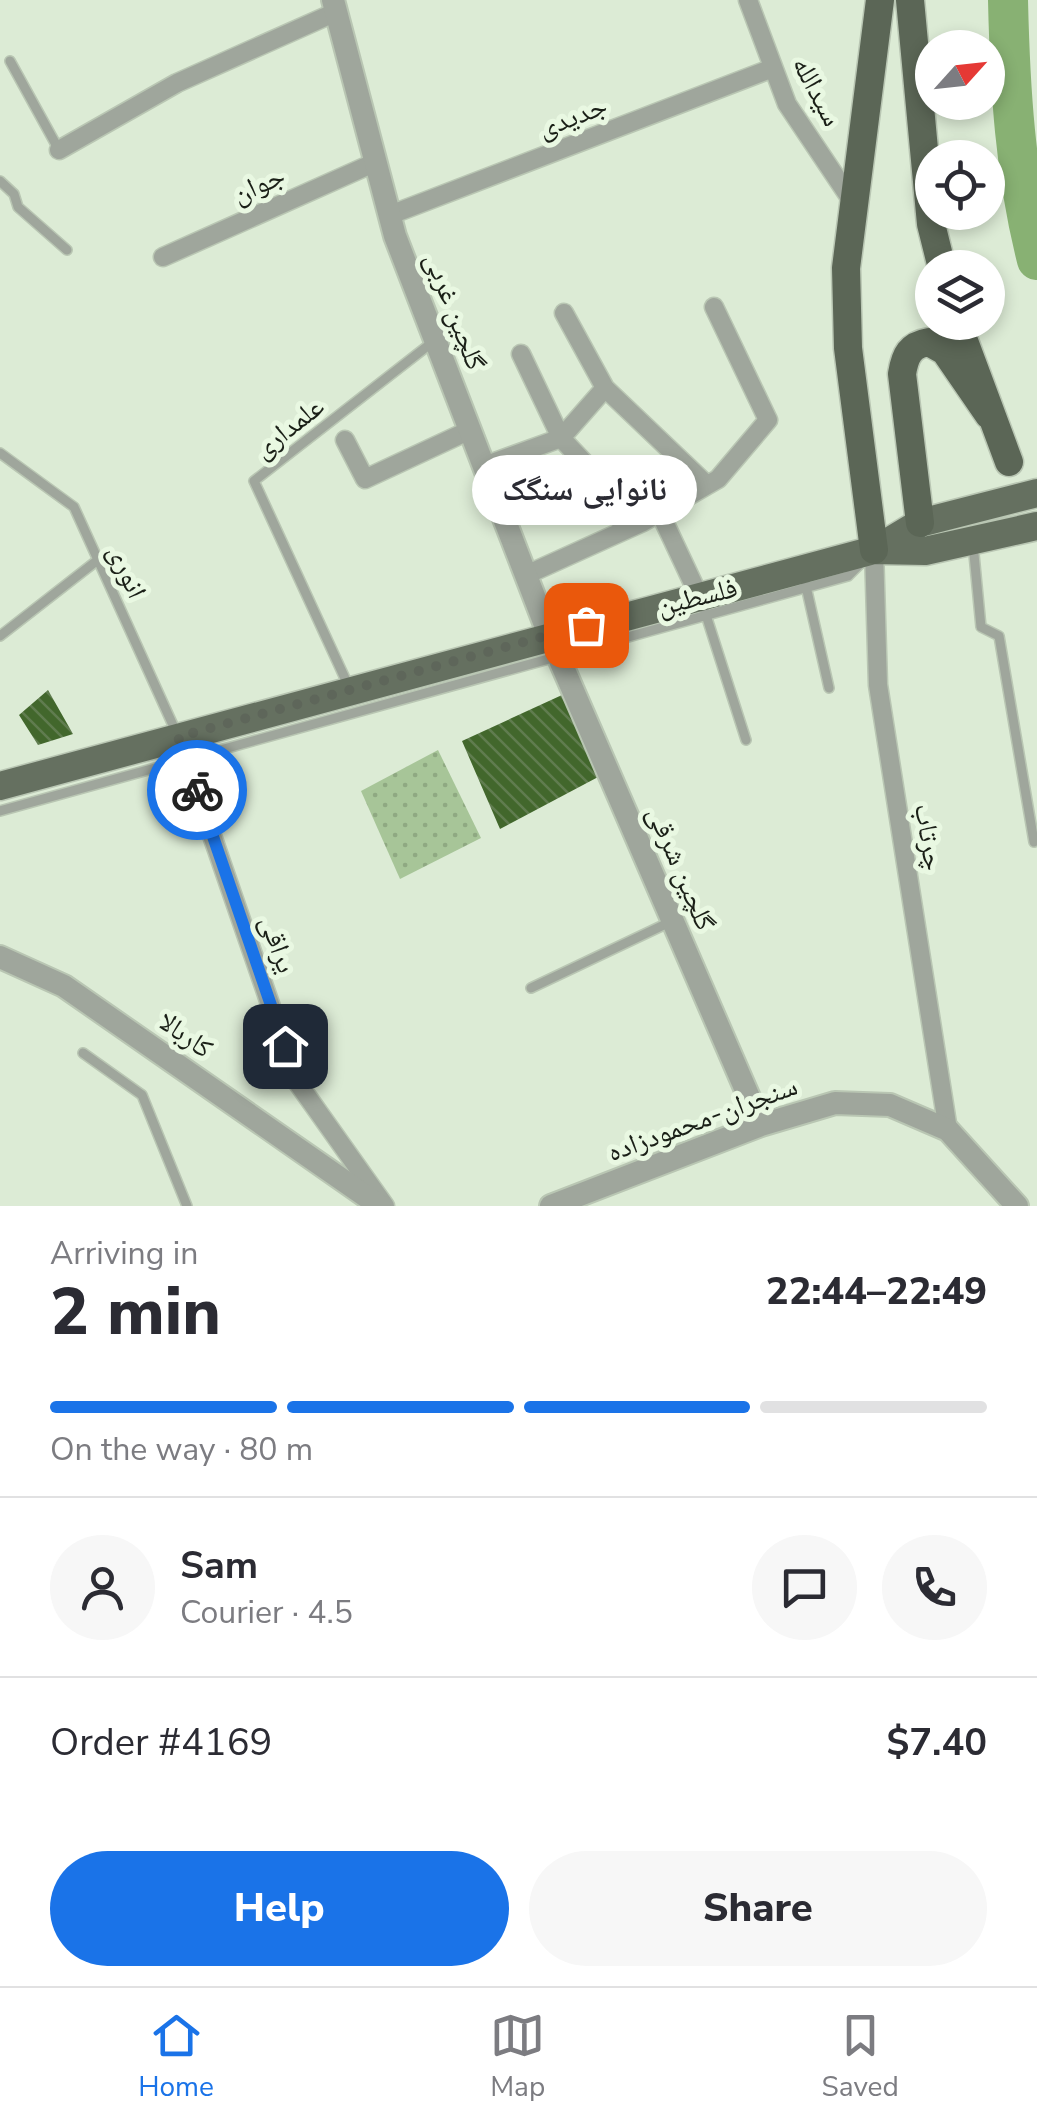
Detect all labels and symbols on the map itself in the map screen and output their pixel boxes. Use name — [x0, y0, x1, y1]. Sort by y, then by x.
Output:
north arrow — [915, 30, 1005, 120]
street label: سیدالله — [783, 50, 851, 133]
street label: جدیدی — [532, 86, 612, 147]
street label: جوان — [226, 157, 291, 213]
street label: گلچین غربی — [415, 247, 495, 376]
street label: علمداری — [245, 388, 332, 468]
callout: نانوایی سنگک — [474, 455, 698, 525]
street label: انوری — [98, 538, 156, 605]
street label: فلسطین — [653, 569, 741, 625]
pin — [544, 583, 629, 668]
courier — [147, 740, 247, 840]
street label: گلچین شرقی — [638, 800, 724, 937]
street label: چرتاب — [905, 801, 953, 873]
street label: یراقی — [251, 910, 306, 978]
street label: کاربالا — [150, 1002, 221, 1067]
pin — [243, 1004, 328, 1089]
street label: سنجران-محمودزاده — [602, 1067, 803, 1171]

